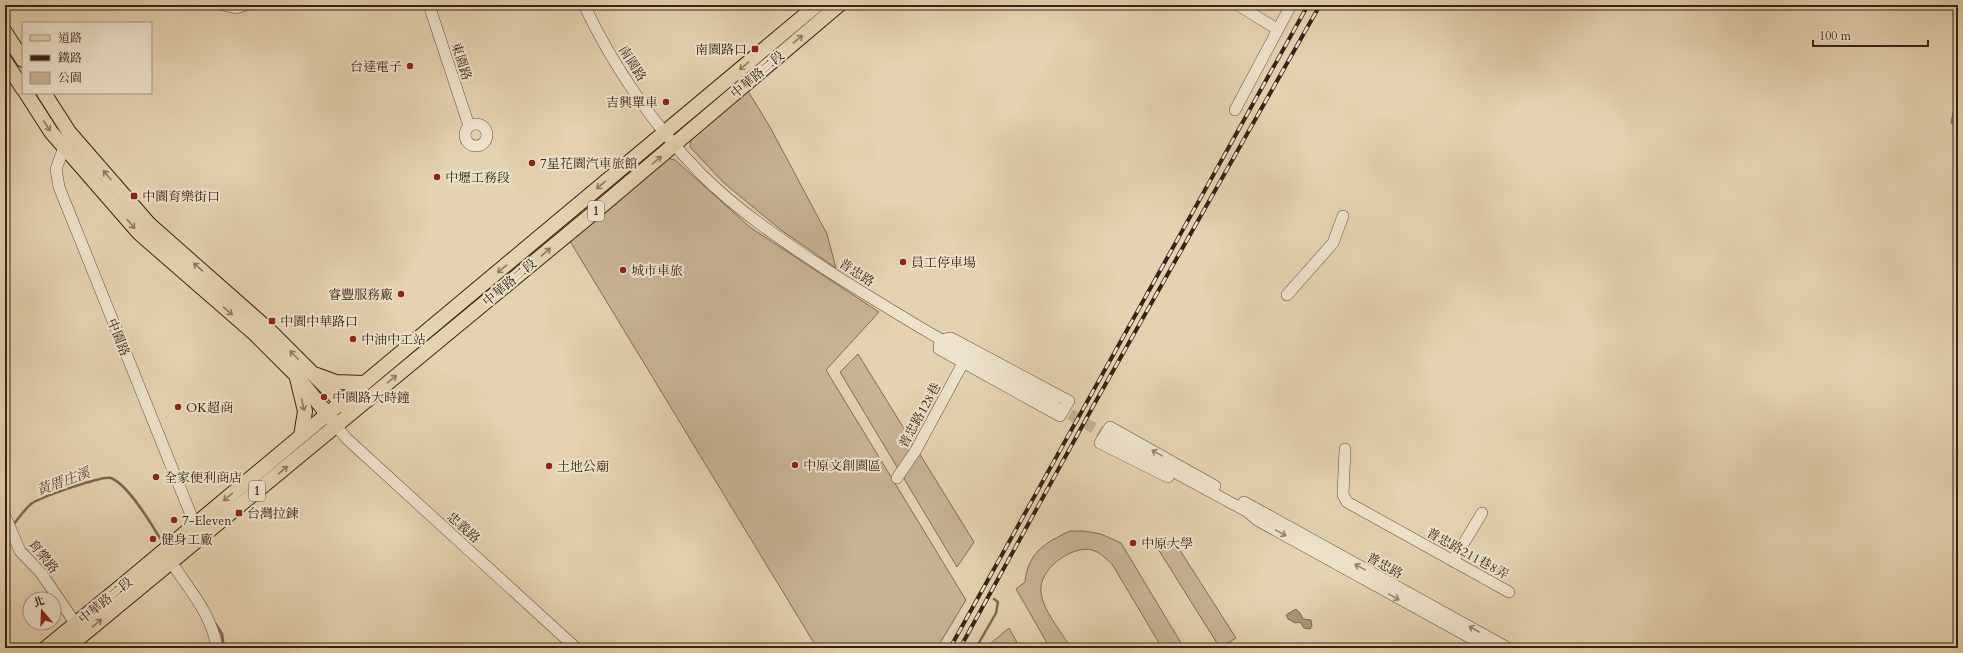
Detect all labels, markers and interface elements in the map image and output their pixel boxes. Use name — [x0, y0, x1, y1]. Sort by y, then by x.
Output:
legend — [22, 22, 152, 94]
scale bar — [1813, 22, 1928, 48]
text: 100 m — [1819, 28, 1852, 44]
text: 道路 — [58, 30, 82, 46]
one-way arrow — [793, 35, 804, 44]
street label: 東園路 — [446, 40, 476, 83]
place label: 南園路口 — [695, 41, 747, 59]
street label: 南園路 — [614, 42, 650, 85]
marker: 南園路口 — [750, 44, 760, 54]
street label: 中華路二段 — [727, 47, 788, 103]
text: 鐵路 — [58, 50, 82, 66]
place label: 台達電子 — [350, 58, 402, 76]
marker: 台達電子 — [405, 61, 415, 71]
one-way arrow — [739, 61, 749, 70]
text: 公園 — [58, 70, 82, 86]
place label: 吉興單車 — [606, 94, 658, 112]
marker: 吉興單車 — [661, 97, 671, 107]
one-way arrow — [43, 120, 51, 131]
place label: 7星花園汽車旅館 — [540, 155, 638, 173]
one-way arrow — [651, 155, 662, 164]
marker: 7星花園汽車旅館 — [527, 158, 537, 168]
place label: 中壢工務段 — [445, 169, 510, 187]
one-way arrow — [102, 170, 111, 180]
marker: 中壢工務段 — [432, 172, 442, 182]
one-way arrow — [596, 181, 607, 190]
place label: 中園育樂街口 — [142, 188, 220, 206]
marker: 中園育樂街口 — [129, 191, 139, 201]
road number: 1 — [588, 201, 604, 221]
one-way arrow — [127, 219, 136, 230]
one-way arrow — [541, 247, 551, 256]
place label: 員工停車場 — [911, 254, 976, 272]
street label: 中華路二段 — [479, 255, 540, 311]
street label: 普忠路 — [835, 255, 878, 291]
marker: 員工停車場 — [898, 257, 908, 267]
place label: 城市車旅 — [631, 262, 683, 280]
one-way arrow — [193, 263, 204, 272]
one-way arrow — [496, 264, 507, 273]
marker: 城市車旅 — [618, 265, 628, 275]
place label: 睿豐服務廠 — [328, 286, 393, 304]
marker: 睿豐服務廠 — [396, 289, 406, 299]
one-way arrow — [223, 306, 233, 315]
place label: 中園中華路口 — [280, 313, 358, 331]
street label: 中園路 — [102, 316, 134, 359]
marker: 中園中華路口 — [267, 316, 277, 326]
place label: 中油中工站 — [361, 331, 426, 349]
marker: 中油中工站 — [348, 334, 358, 344]
one-way arrow — [289, 350, 299, 360]
one-way arrow — [387, 375, 397, 384]
street label: 普忠路128巷 — [895, 380, 945, 451]
place label: 中園路大時鐘 — [332, 389, 410, 407]
marker: 中園路大時鐘 — [319, 392, 329, 402]
one-way arrow — [300, 398, 307, 411]
place label: OK超商 — [186, 399, 233, 417]
marker: OK超商 — [173, 402, 183, 412]
one-way arrow — [1151, 449, 1163, 457]
place label: 中原文創園區 — [803, 457, 881, 475]
place label: 土地公廟 — [557, 458, 609, 476]
marker: 中原文創園區 — [790, 460, 800, 470]
marker: 土地公廟 — [544, 461, 554, 471]
water label: 黃厝庄溪 — [34, 462, 95, 500]
one-way arrow — [277, 465, 288, 474]
place label: 全家便利商店 — [164, 469, 242, 487]
marker: 全家便利商店 — [151, 472, 161, 482]
road number: 1 — [249, 481, 265, 501]
one-way arrow — [223, 492, 234, 501]
place label: 台灣拉鍊 — [247, 505, 299, 523]
marker: 台灣拉鍊 — [234, 508, 244, 518]
street label: 忠義路 — [443, 508, 484, 547]
place label: 7-Eleven — [182, 512, 232, 530]
marker: 7-Eleven — [169, 515, 179, 525]
street label: 普忠路211巷8弄 — [1423, 524, 1512, 584]
one-way arrow — [1274, 530, 1286, 538]
place label: 健身工廠 — [161, 531, 213, 549]
marker: 健身工廠 — [148, 534, 158, 544]
place label: 中原大學 — [1141, 535, 1193, 553]
street label: 育樂路 — [24, 536, 62, 577]
marker: 中原大學 — [1128, 538, 1138, 548]
street label: 普忠路 — [1363, 549, 1406, 583]
one-way arrow — [1354, 562, 1366, 570]
street label: 中華路二段 — [75, 573, 137, 628]
north arrow — [22, 591, 62, 631]
text: 北 — [31, 593, 47, 611]
one-way arrow — [1388, 593, 1400, 601]
one-way arrow — [91, 619, 102, 628]
one-way arrow — [1468, 624, 1480, 632]

